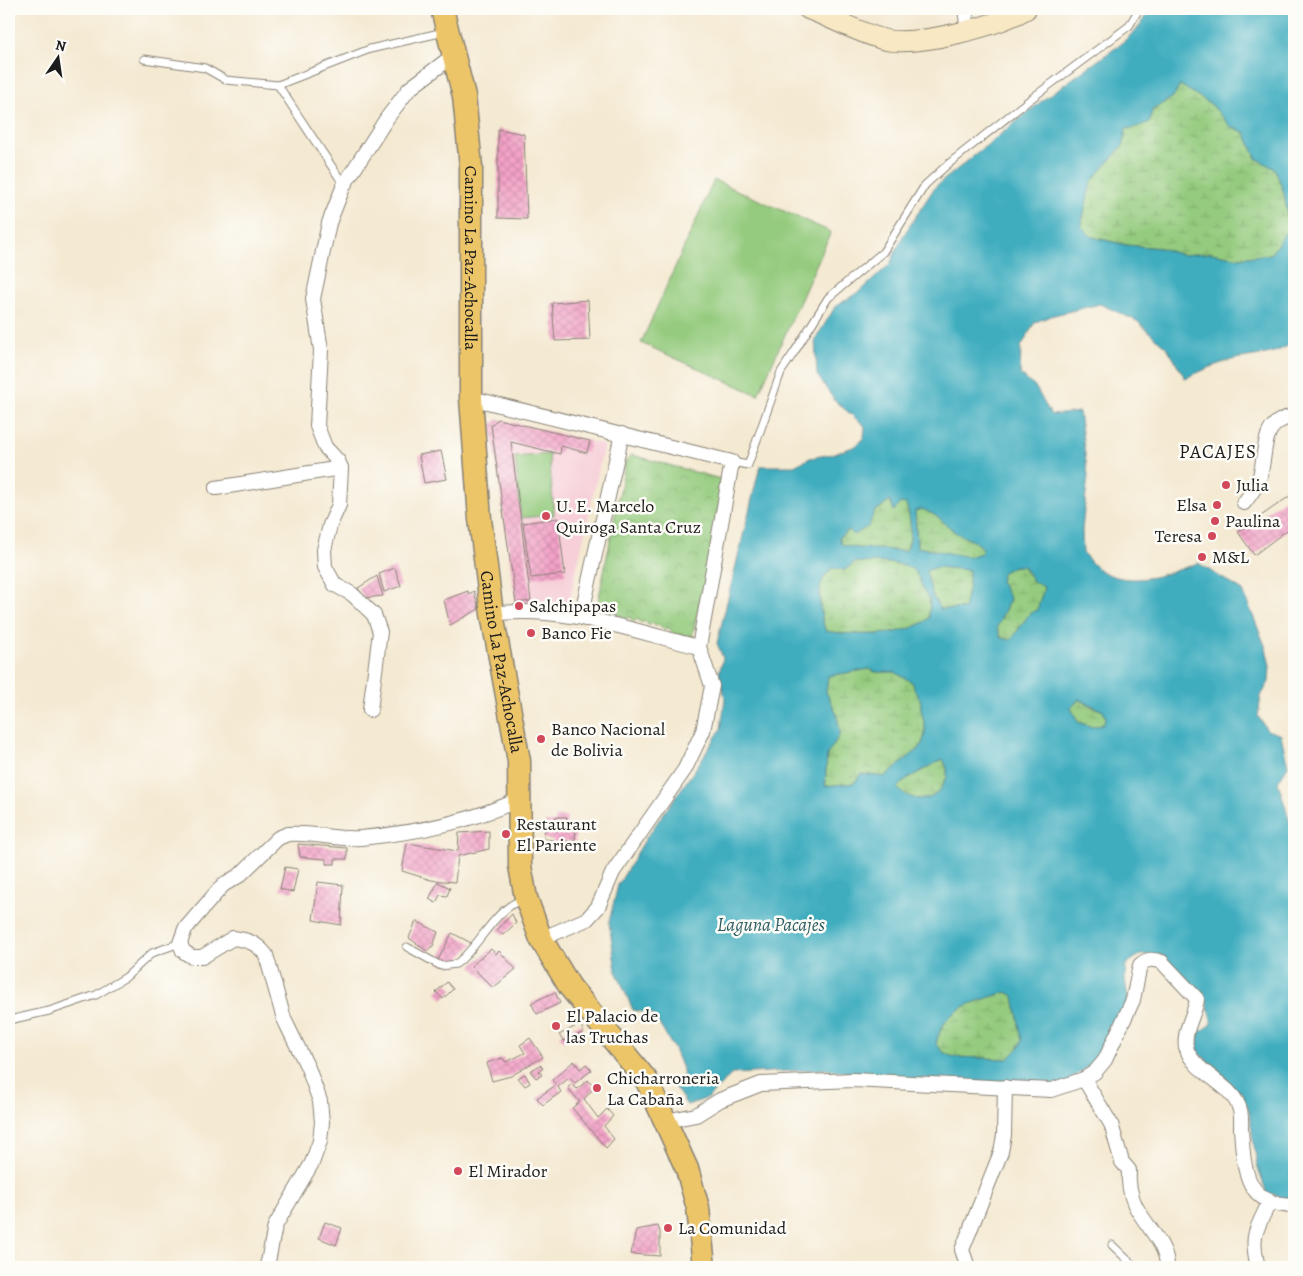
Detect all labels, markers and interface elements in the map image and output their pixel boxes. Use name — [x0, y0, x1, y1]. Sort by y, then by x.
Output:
north arrow — [32, 32, 82, 82]
text: N — [54, 35, 68, 56]
street label: Camino La Paz-Achocalla — [459, 165, 483, 351]
district label: PACAJES — [1179, 439, 1257, 465]
place label: Julia — [1236, 473, 1270, 497]
marker: Julia — [1220, 479, 1232, 491]
place label: Elsa — [1176, 493, 1208, 517]
place label: U. E. Marcelo Quiroga Santa Cruz — [556, 494, 701, 539]
marker: Elsa — [1211, 499, 1223, 511]
place label: Paulina — [1225, 509, 1281, 533]
marker: U. E. Marcelo Quiroga Santa Cruz — [540, 510, 552, 522]
marker: Paulina — [1209, 515, 1221, 527]
place label: Teresa — [1155, 524, 1203, 548]
marker: Teresa — [1206, 530, 1218, 542]
place label: M&L — [1212, 545, 1250, 569]
marker: M&L — [1196, 551, 1208, 563]
street label: Camino La Paz-Achocalla — [475, 569, 529, 756]
place label: Salchipapas — [529, 594, 616, 618]
marker: Salchipapas — [513, 600, 525, 612]
place label: Banco Fie — [541, 621, 612, 645]
marker: Banco Fie — [525, 627, 537, 639]
place label: Banco Nacional de Bolivia — [551, 717, 666, 762]
marker: Banco Nacional de Bolivia — [535, 733, 547, 745]
place label: Restaurant El Pariente — [516, 812, 597, 857]
marker: Restaurant El Pariente — [500, 828, 512, 840]
water label: Laguna Pacajes — [717, 912, 826, 938]
place label: El Palacio de las Truchas — [566, 1004, 658, 1049]
marker: El Palacio de las Truchas — [550, 1020, 562, 1032]
place label: Chicharroneria La Cabaña — [607, 1066, 720, 1111]
marker: Chicharroneria La Cabaña — [591, 1082, 603, 1094]
place label: El Mirador — [468, 1159, 547, 1183]
marker: El Mirador — [452, 1165, 464, 1177]
place label: La Comunidad — [678, 1216, 787, 1240]
marker: La Comunidad — [662, 1222, 674, 1234]

